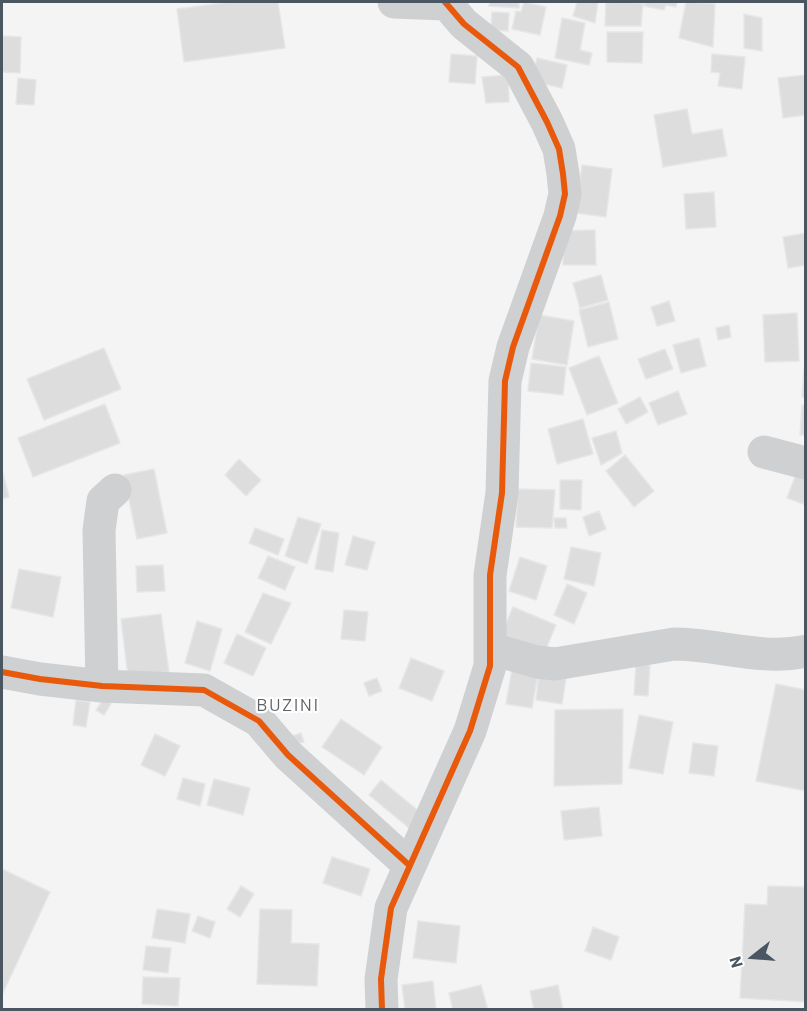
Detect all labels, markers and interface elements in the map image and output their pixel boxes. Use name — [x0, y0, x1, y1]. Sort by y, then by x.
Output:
district label: BUZINI — [256, 694, 320, 716]
north arrow — [723, 927, 783, 987]
text: N — [725, 955, 746, 970]

